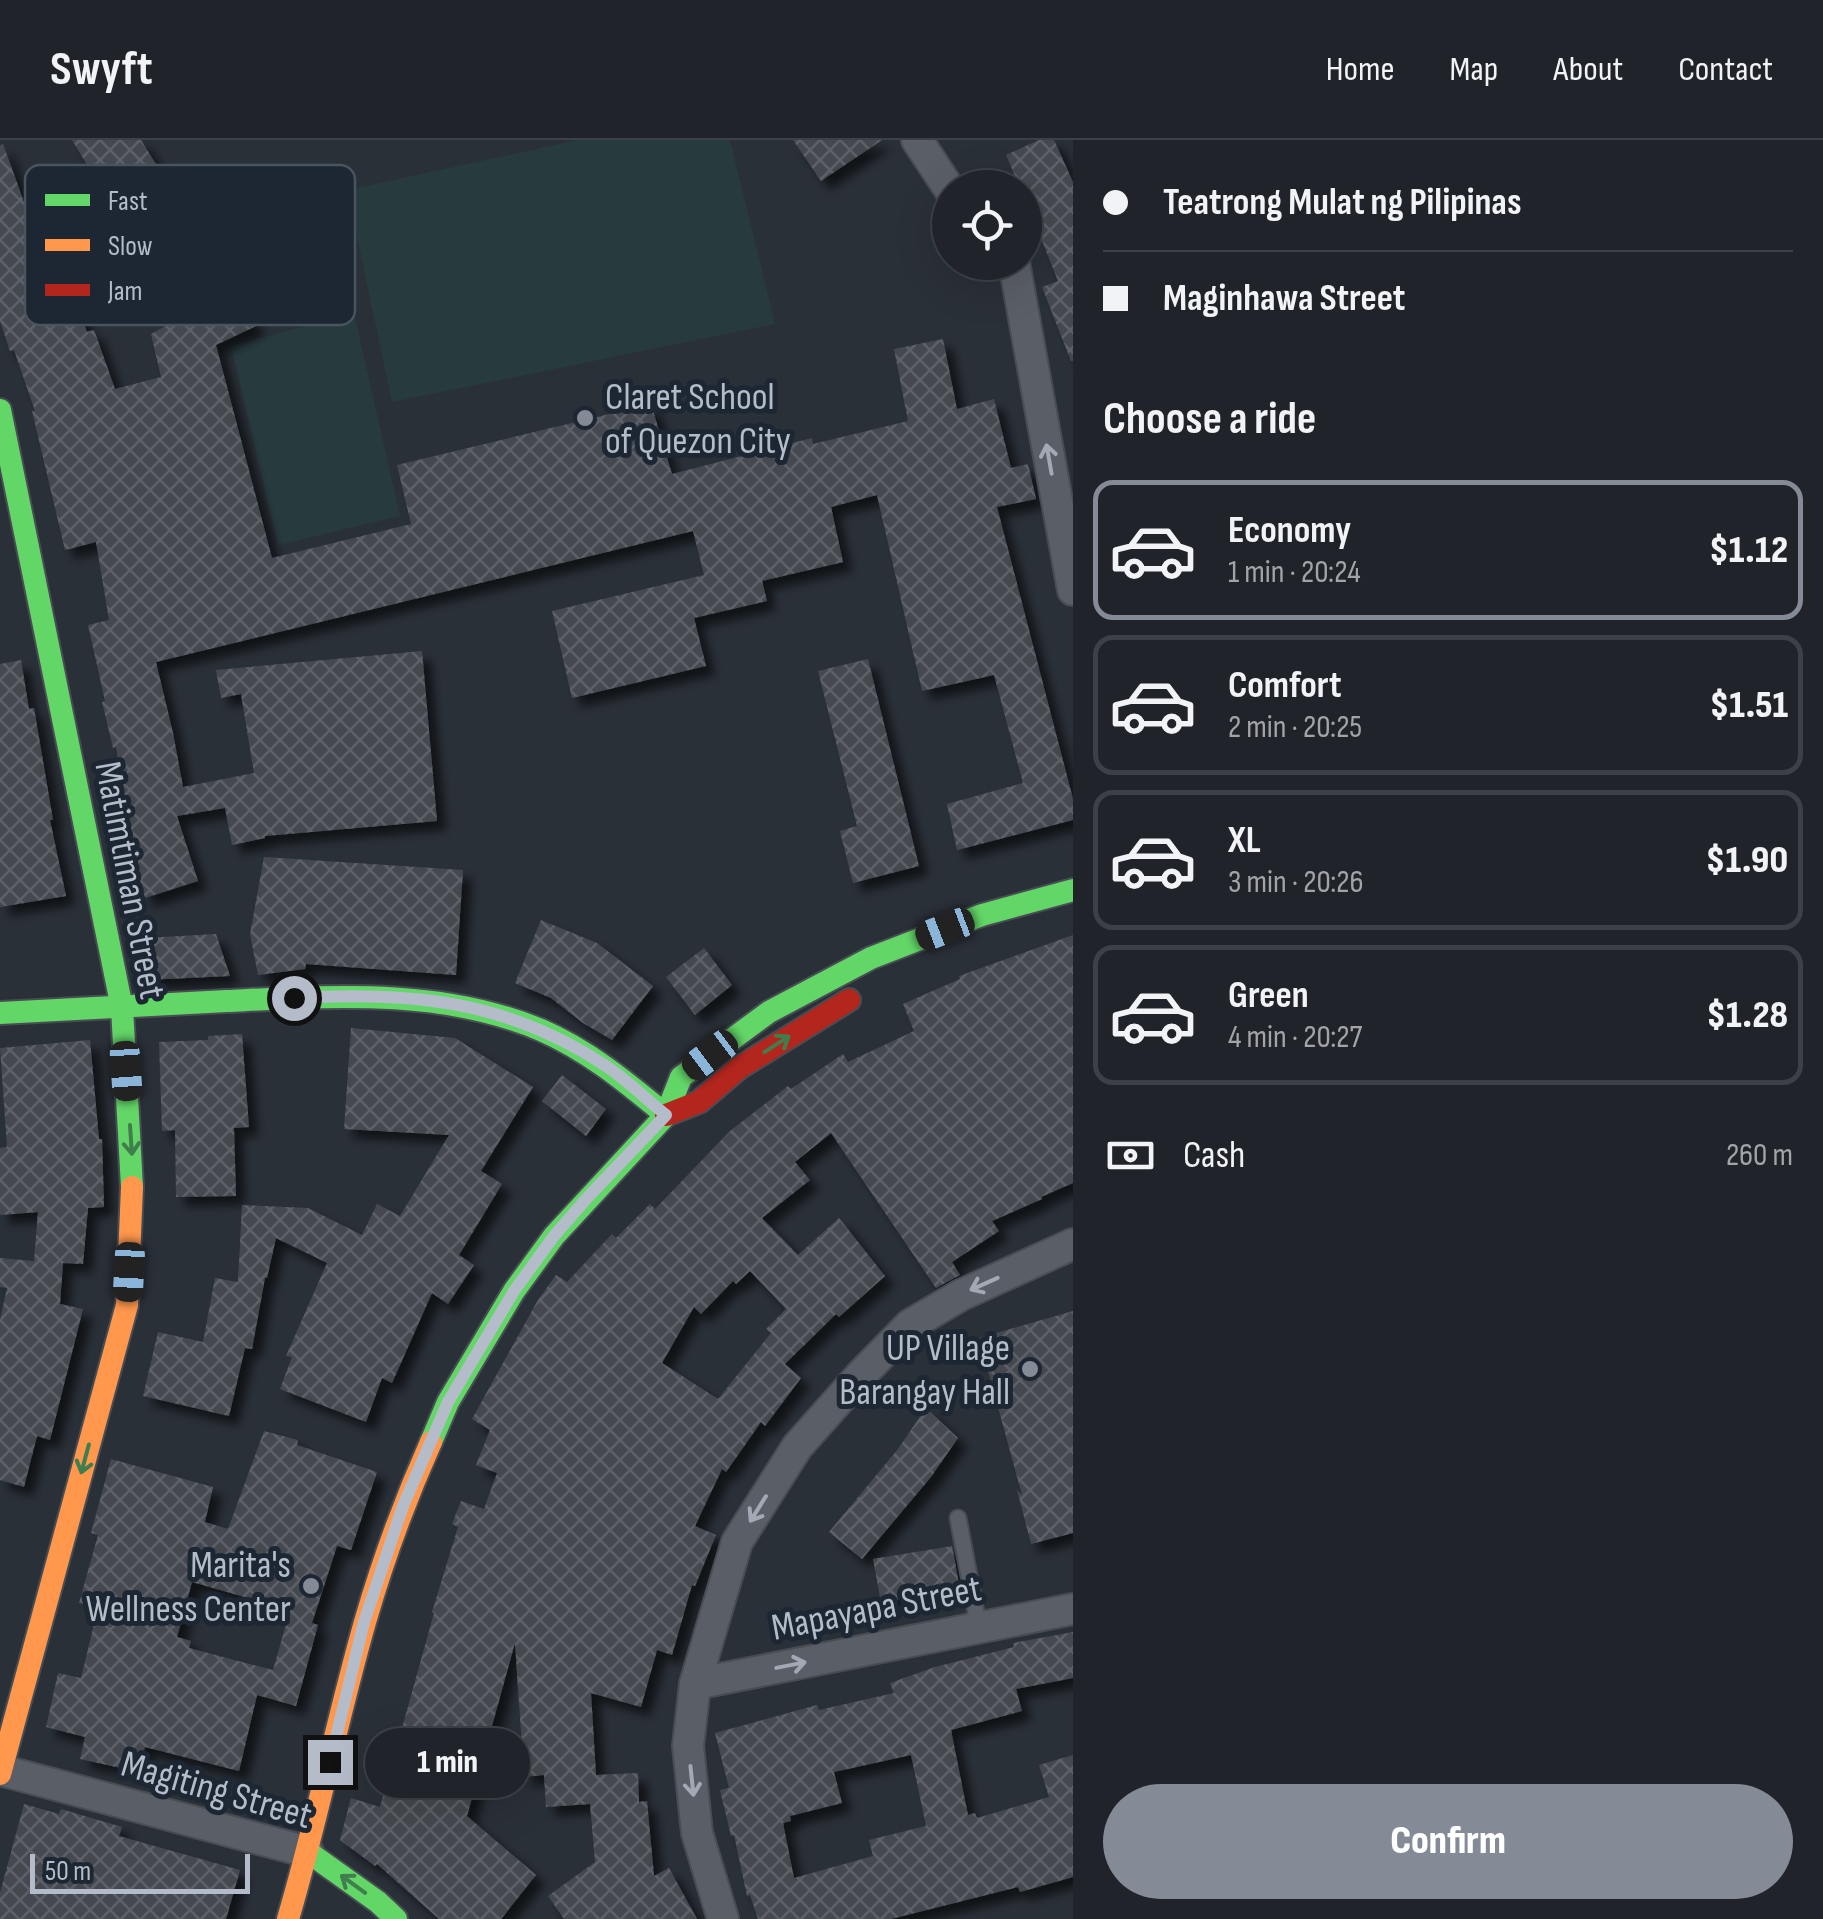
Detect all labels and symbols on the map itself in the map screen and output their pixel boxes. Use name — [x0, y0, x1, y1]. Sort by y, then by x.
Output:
legend — [25, 165, 355, 325]
text: Fast — [108, 185, 147, 218]
text: Slow — [108, 230, 153, 263]
text: Jam — [107, 275, 143, 308]
place label: Claret School of Quezon City — [605, 375, 791, 464]
marker: Claret School of Quezon City — [574, 407, 596, 429]
one-way arrow — [1039, 444, 1058, 476]
street label: Matimtiman Street — [84, 758, 175, 1003]
car — [912, 904, 978, 954]
route start — [272, 976, 317, 1021]
car — [677, 1025, 743, 1085]
one-way arrow — [762, 1033, 791, 1054]
car — [109, 1040, 143, 1102]
one-way arrow — [122, 1124, 141, 1156]
car — [112, 1241, 146, 1303]
one-way arrow — [969, 1276, 1000, 1294]
place label: UP Village Barangay Hall — [839, 1326, 1010, 1415]
marker: UP Village Barangay Hall — [1019, 1358, 1041, 1380]
one-way arrow — [75, 1443, 94, 1474]
one-way arrow — [747, 1494, 768, 1523]
place label: Marita's Wellness Center — [86, 1543, 291, 1632]
street label: Mapayapa Street — [768, 1566, 985, 1651]
marker: Marita's Wellness Center — [300, 1575, 322, 1597]
one-way arrow — [774, 1655, 806, 1674]
callout: 1 min — [365, 1727, 530, 1797]
route end — [308, 1740, 353, 1785]
street label: Magiting Street — [116, 1742, 317, 1839]
one-way arrow — [683, 1765, 702, 1797]
scale bar — [30, 1849, 250, 1894]
one-way arrow — [340, 1874, 367, 1895]

